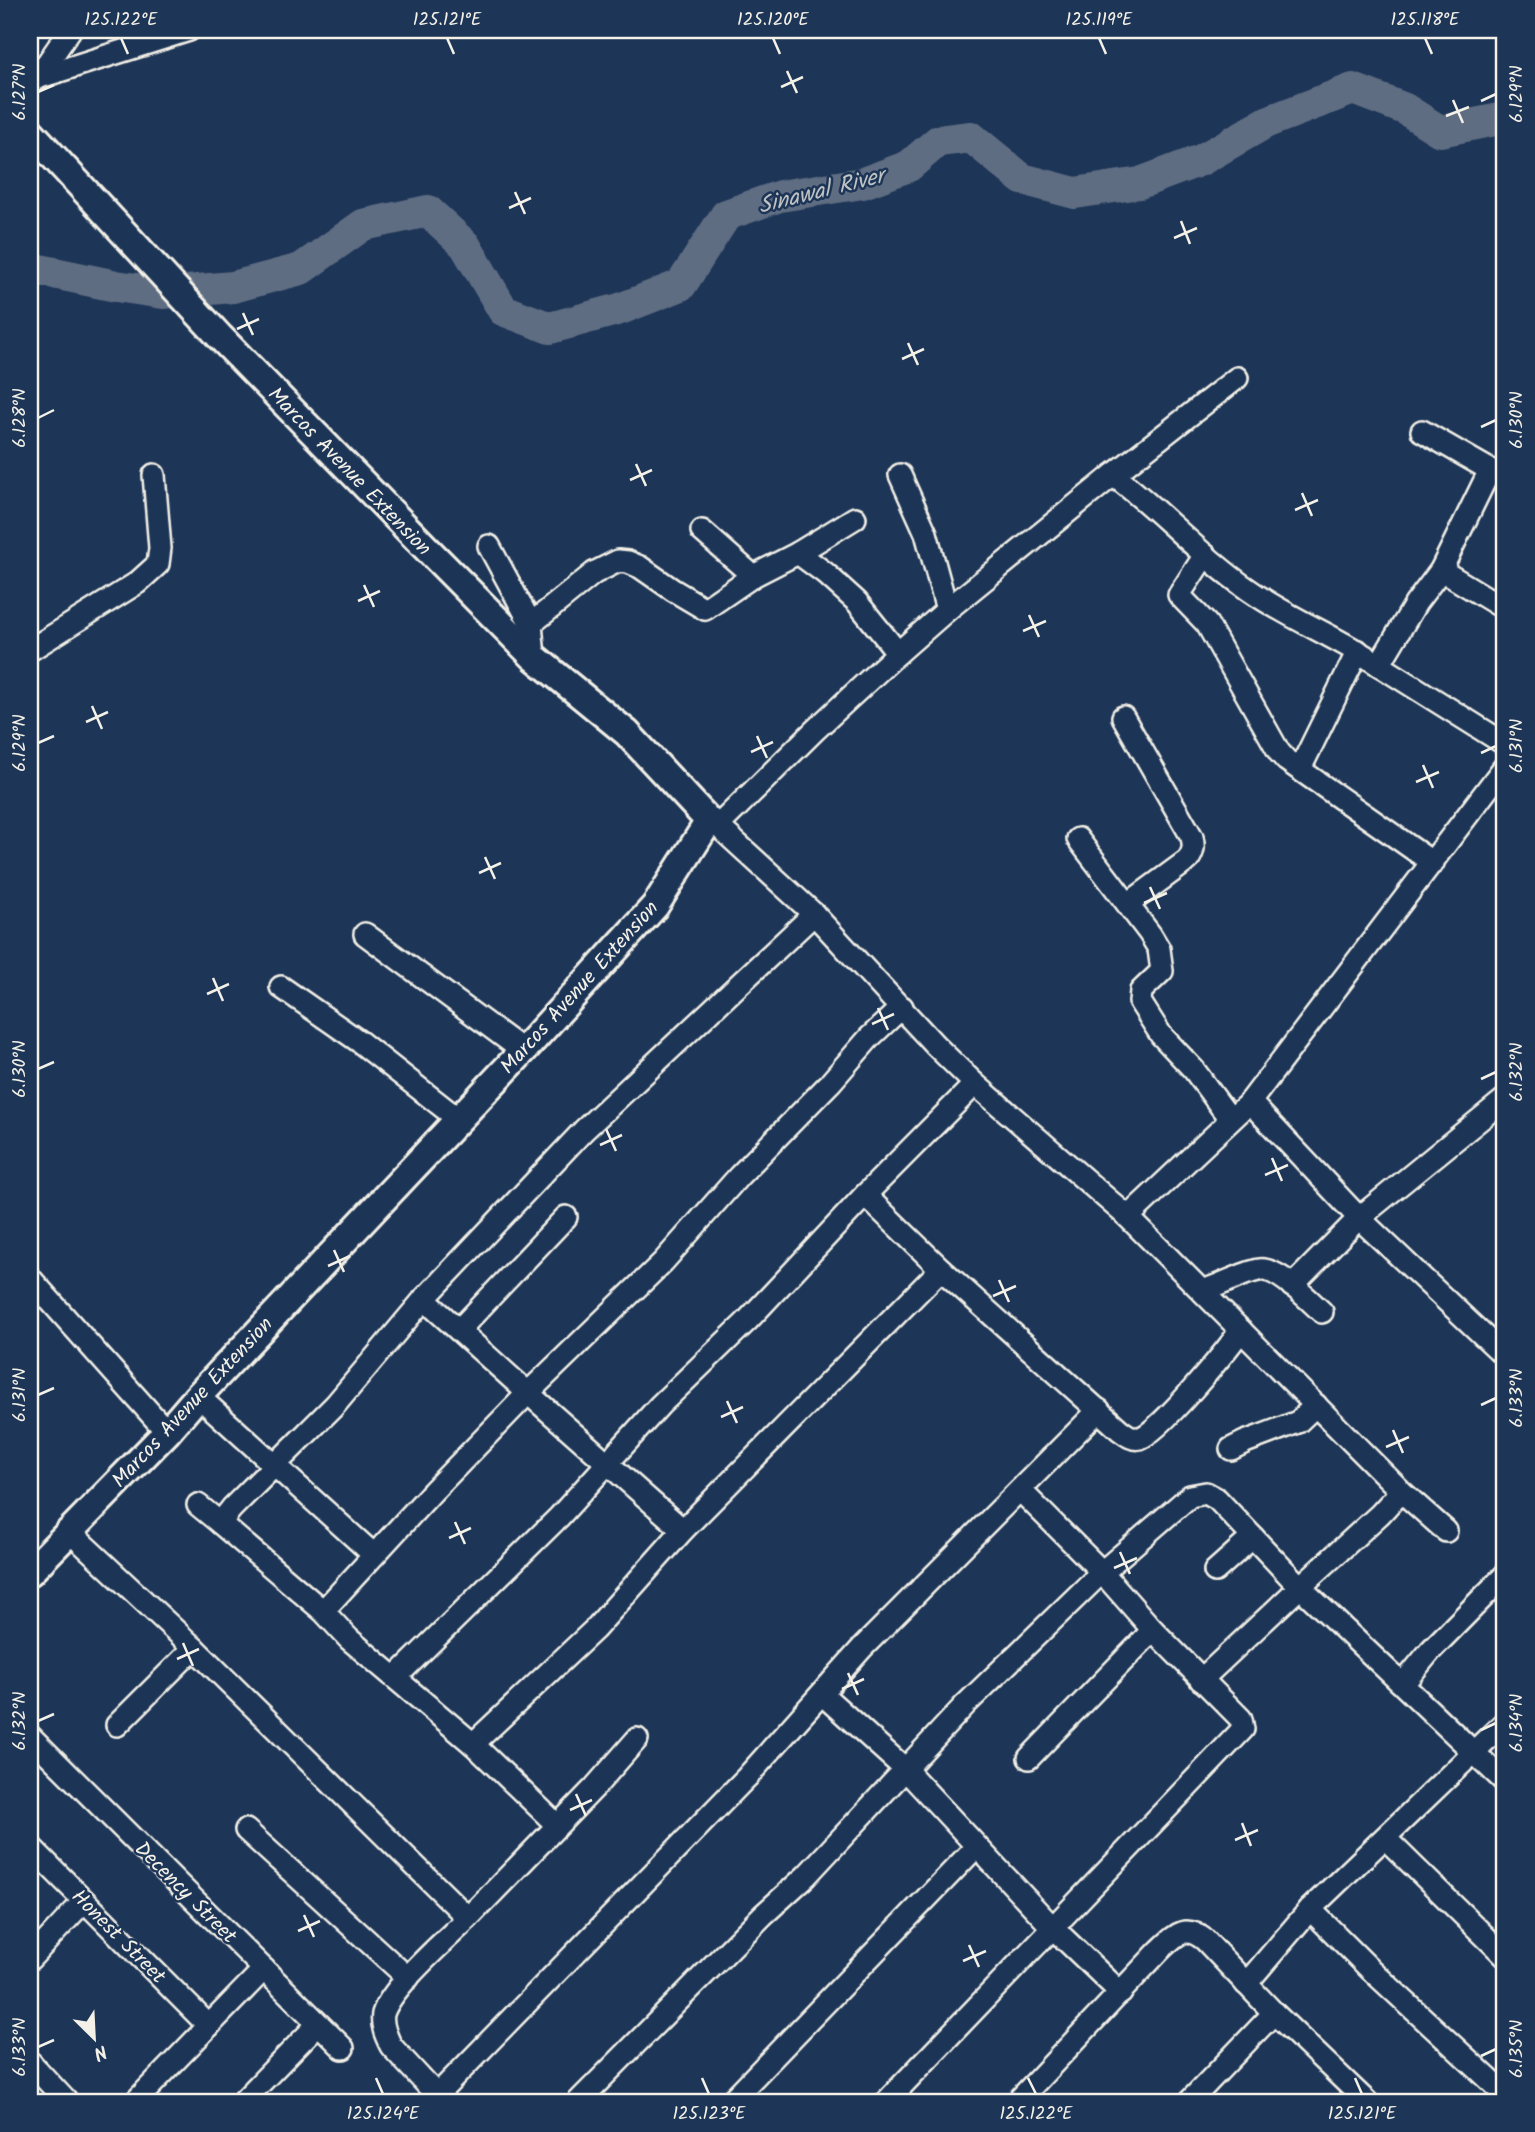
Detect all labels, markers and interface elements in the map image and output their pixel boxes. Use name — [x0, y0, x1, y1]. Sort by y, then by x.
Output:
text: 125.122°E — [84, 6, 158, 35]
text: 125.121°E — [413, 6, 482, 35]
text: 125.120°E — [737, 6, 809, 35]
text: 125.119°E — [1066, 6, 1133, 35]
text: 125.118°E — [1391, 6, 1460, 35]
text: 6.127°N — [6, 64, 35, 120]
text: 6.129°N — [1503, 65, 1532, 123]
water label: Sinawal River — [755, 158, 892, 225]
street label: Marcos Avenue Extension — [259, 380, 439, 564]
text: 6.128°N — [6, 388, 35, 448]
text: 6.130°N — [1503, 391, 1532, 449]
text: 6.129°N — [6, 714, 35, 772]
text: 6.131°N — [1503, 719, 1532, 773]
street label: Marcos Avenue Extension — [493, 894, 667, 1082]
text: 6.130°N — [6, 1040, 35, 1098]
text: 6.132°N — [1503, 1043, 1532, 1101]
street label: Marcos Avenue Extension — [104, 1310, 282, 1496]
text: 6.131°N — [6, 1368, 35, 1422]
text: 6.133°N — [1503, 1369, 1532, 1427]
text: 6.132°N — [6, 1692, 35, 1750]
text: 6.134°N — [1503, 1694, 1532, 1752]
street label: Decency Street — [126, 1834, 245, 1953]
street label: Honest Street — [63, 1882, 174, 1993]
north arrow — [60, 2002, 130, 2072]
text: 6.133°N — [6, 2018, 35, 2076]
text: 6.135°N — [1503, 2020, 1532, 2078]
text: N — [89, 2036, 112, 2068]
text: 125.124°E — [347, 2100, 420, 2129]
text: 125.123°E — [672, 2100, 746, 2129]
text: 125.122°E — [999, 2100, 1073, 2129]
text: 125.121°E — [1328, 2100, 1397, 2129]

